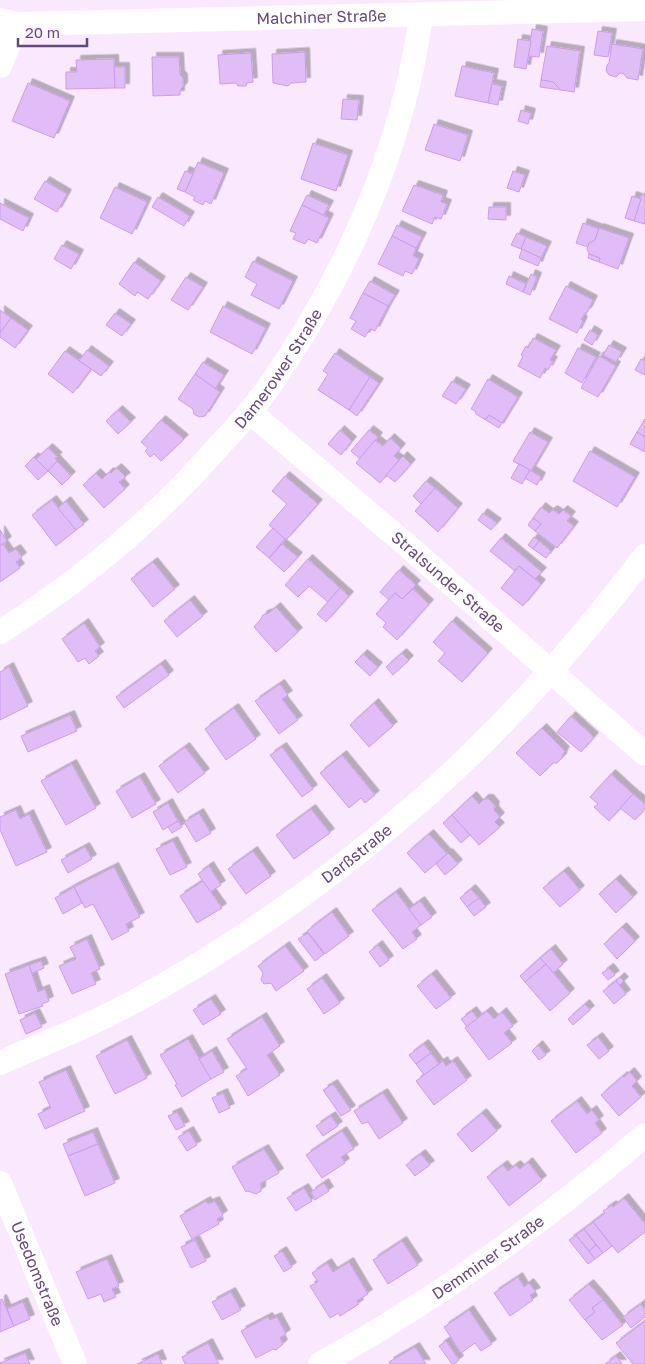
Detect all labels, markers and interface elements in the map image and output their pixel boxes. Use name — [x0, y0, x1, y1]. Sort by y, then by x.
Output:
street label: Malchiner Straße — [256, 5, 387, 28]
scale bar — [18, 15, 86, 47]
text: 20 m — [25, 23, 60, 41]
street label: Damerower Straße — [230, 305, 326, 433]
street label: Stralsunder Straße — [388, 527, 509, 637]
street label: Darßstraße — [317, 820, 396, 887]
street label: Demminer Straße — [428, 1211, 548, 1304]
street label: Usedomstraße — [7, 1218, 68, 1329]

